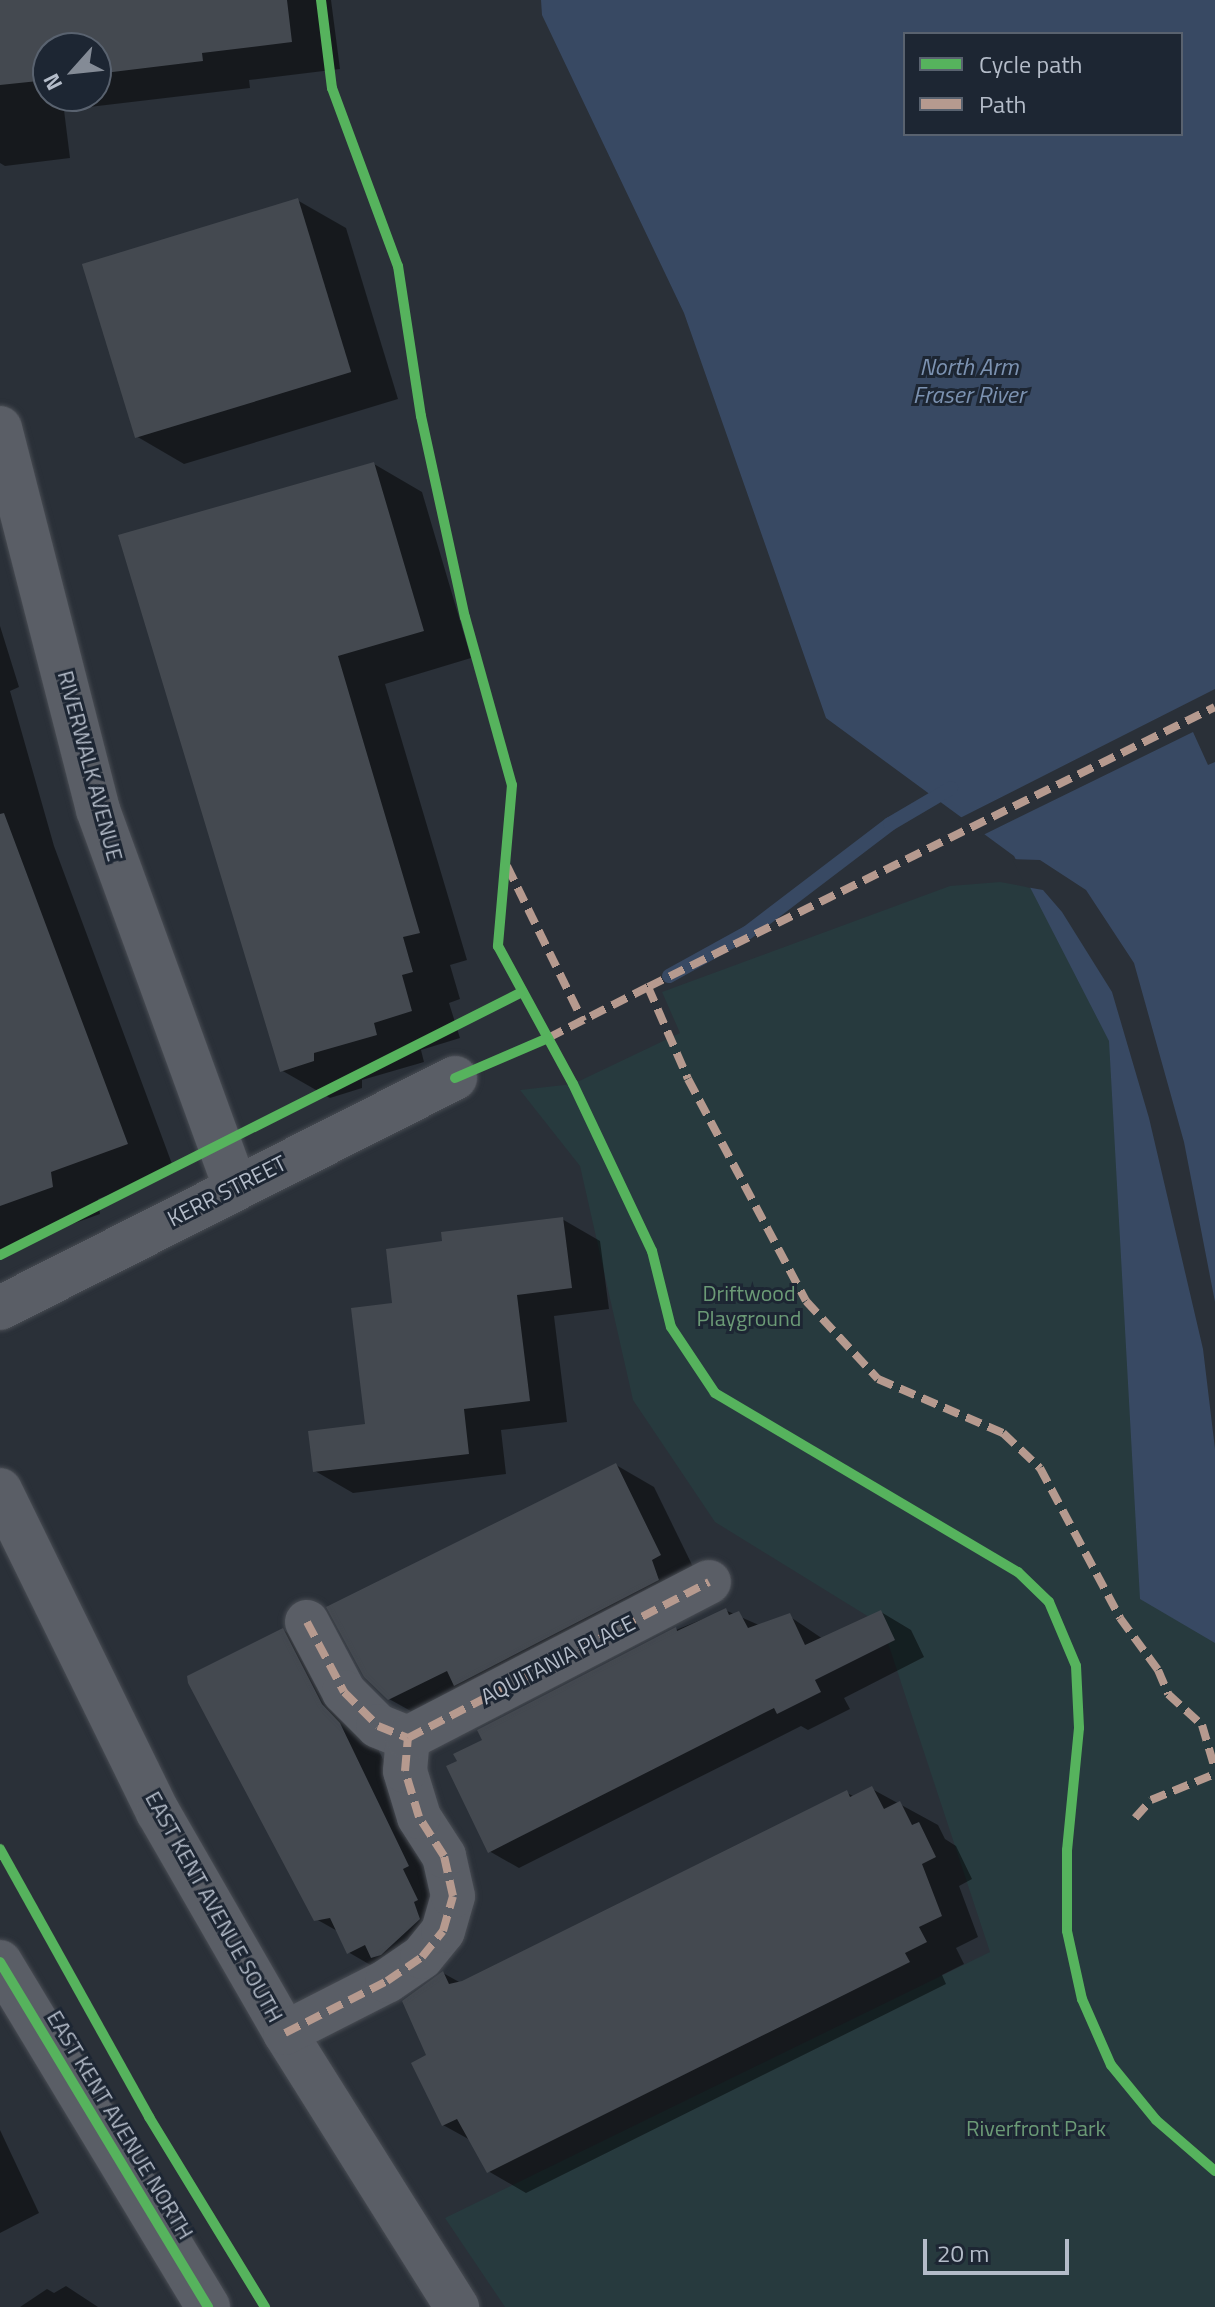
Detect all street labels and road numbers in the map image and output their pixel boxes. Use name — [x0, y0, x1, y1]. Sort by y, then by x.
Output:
street label: RIVERWALK AVENUE — [52, 668, 128, 864]
street label: KERR STREET — [163, 1150, 291, 1232]
street label: AQUITANIA PLACE — [477, 1610, 639, 1710]
street label: EAST KENT AVENUE SOUTH — [139, 1787, 289, 2027]
street label: EAST KENT AVENUE NORTH — [41, 2006, 199, 2244]

